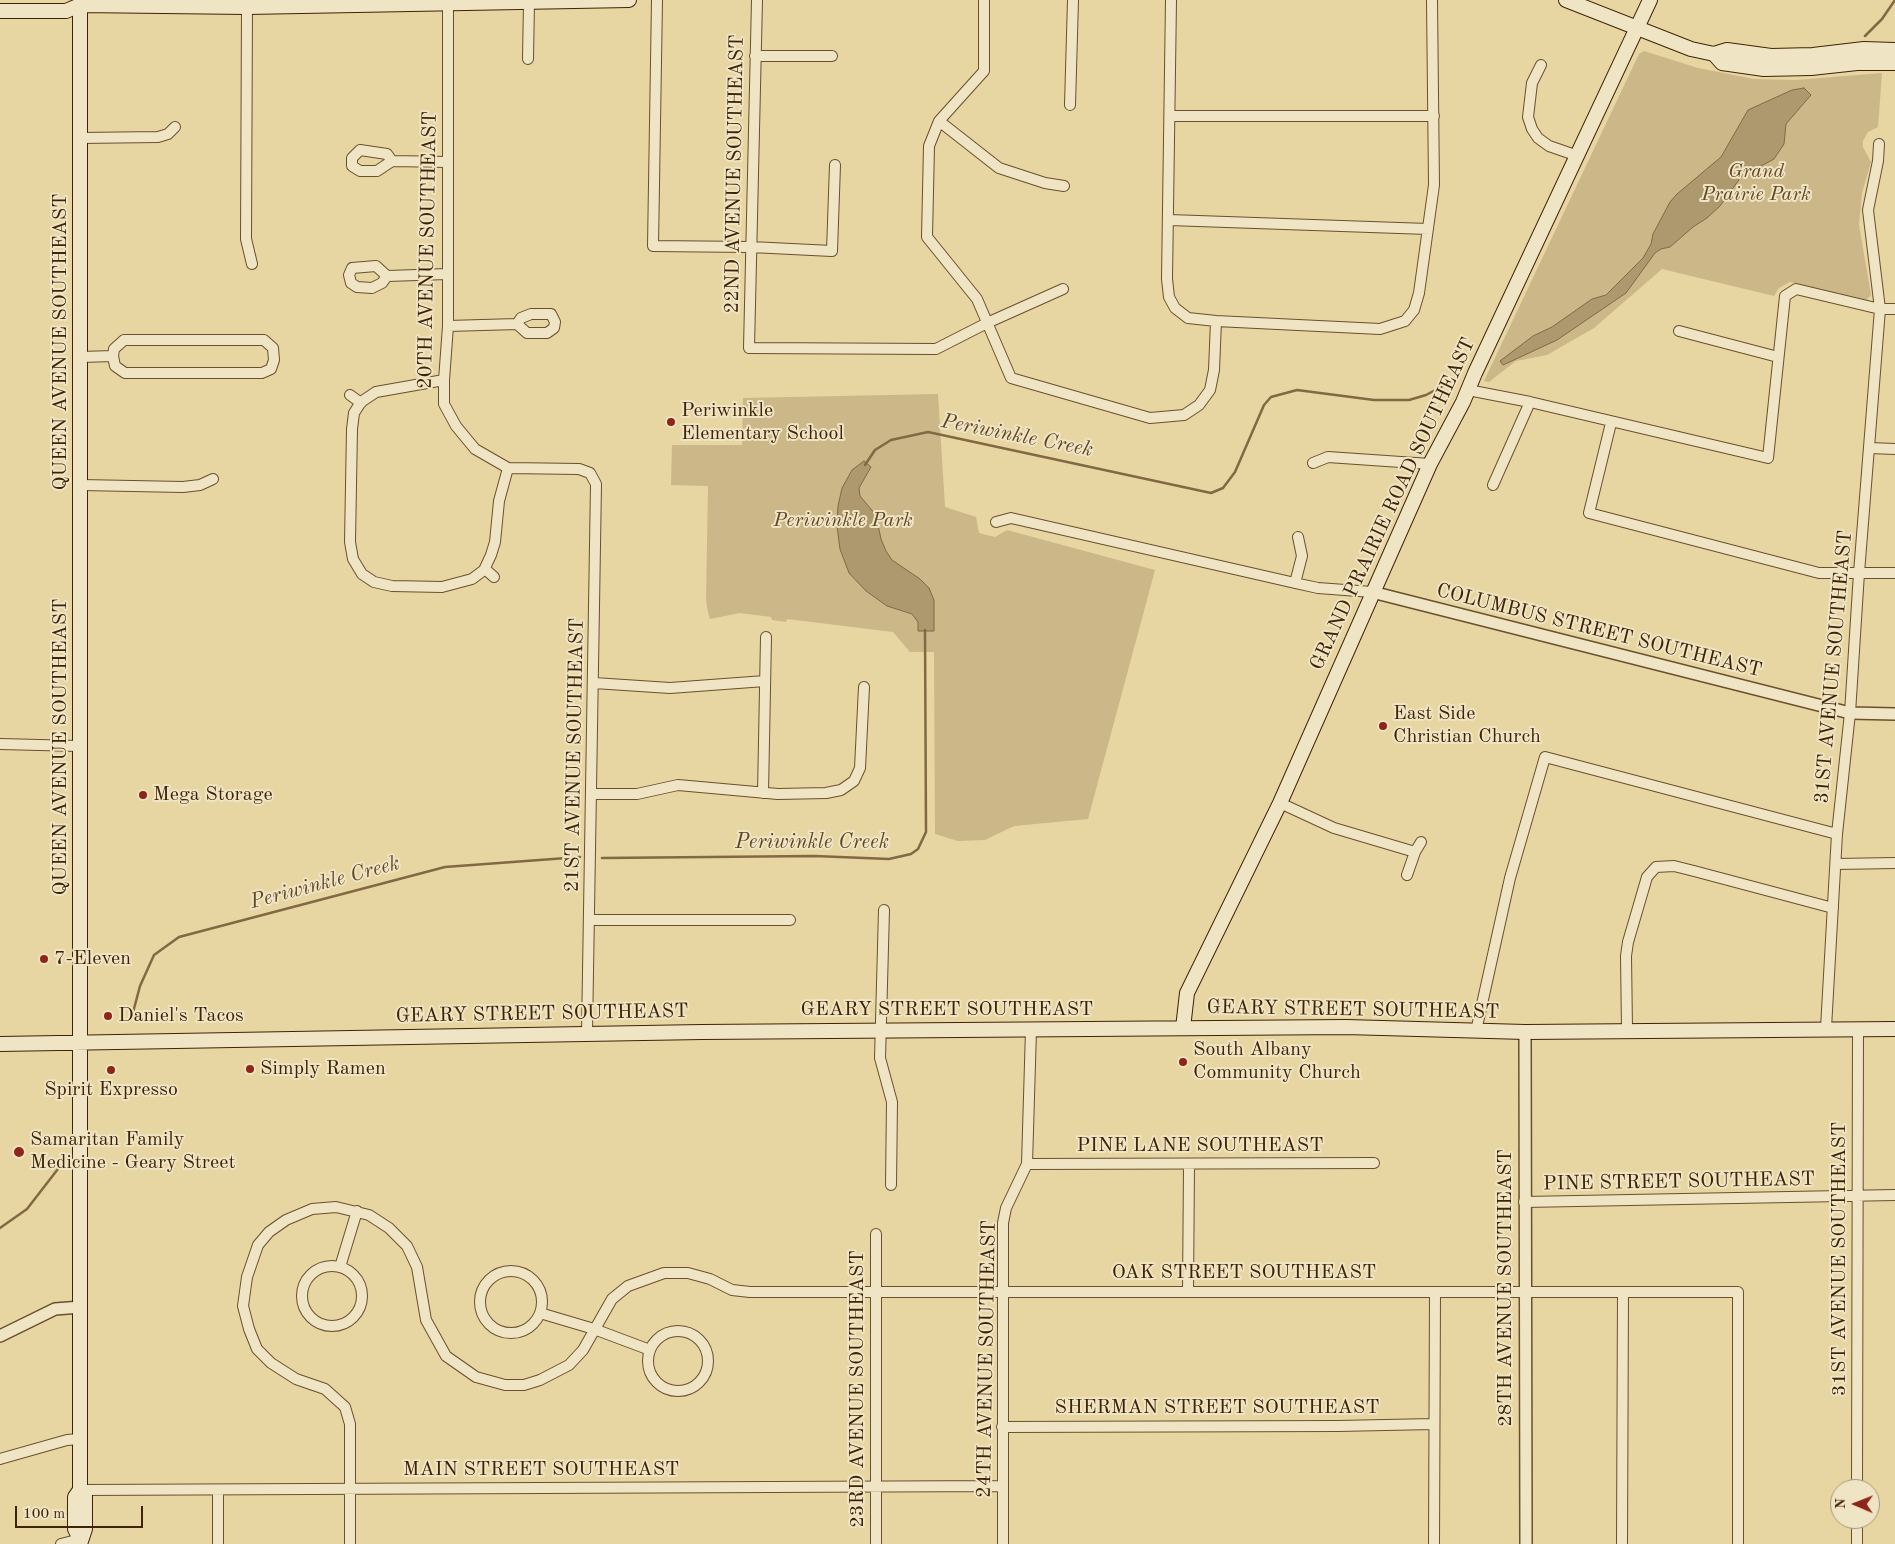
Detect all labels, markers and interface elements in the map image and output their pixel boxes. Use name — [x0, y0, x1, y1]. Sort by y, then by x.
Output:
street label: 22ND AVENUE SOUTHEAST — [721, 34, 749, 314]
street label: 20TH AVENUE SOUTHEAST — [414, 111, 442, 389]
park label: Grand Prairie Park — [1701, 160, 1811, 207]
street label: QUEEN AVENUE SOUTHEAST — [49, 193, 73, 491]
street label: GRAND PRAIRIE ROAD SOUTHEAST — [1305, 334, 1481, 674]
place label: Periwinkle Elementary School — [681, 399, 844, 446]
water label: Periwinkle Creek — [939, 409, 1095, 463]
marker: Periwinkle Elementary School — [665, 416, 677, 428]
park label: Periwinkle Park — [773, 509, 913, 533]
street label: 31ST AVENUE SOUTHEAST — [1810, 529, 1858, 805]
street label: COLUMBUS STREET SOUTHEAST — [1434, 579, 1764, 683]
street label: QUEEN AVENUE SOUTHEAST — [49, 598, 73, 896]
street label: 21ST AVENUE SOUTHEAST — [561, 618, 589, 892]
place label: East Side Christian Church — [1393, 702, 1541, 749]
marker: East Side Christian Church — [1377, 720, 1389, 732]
place label: Mega Storage — [153, 783, 273, 807]
marker: Mega Storage — [137, 789, 149, 801]
water label: Periwinkle Creek — [735, 829, 889, 855]
water label: Periwinkle Creek — [247, 851, 403, 915]
place label: 7-Eleven — [54, 947, 131, 971]
marker: 7-Eleven — [38, 953, 50, 965]
street label: GEARY STREET SOUTHEAST — [1206, 995, 1500, 1025]
street label: GEARY STREET SOUTHEAST — [801, 998, 1093, 1022]
street label: GEARY STREET SOUTHEAST — [395, 999, 689, 1029]
place label: Daniel's Tacos — [118, 1004, 244, 1028]
marker: Daniel's Tacos — [102, 1010, 114, 1022]
place label: South Albany Community Church — [1193, 1038, 1361, 1085]
marker: South Albany Community Church — [1177, 1056, 1189, 1068]
place label: Simply Ramen — [260, 1057, 386, 1081]
marker: Simply Ramen — [244, 1063, 256, 1075]
marker: Spirit Expresso — [105, 1064, 117, 1076]
place label: Spirit Expresso — [44, 1078, 178, 1102]
street label: 31ST AVENUE SOUTHEAST — [1828, 1122, 1852, 1396]
place label: Samaritan Family Medicine - Geary Street — [30, 1128, 235, 1175]
street label: PINE LANE SOUTHEAST — [1077, 1134, 1323, 1158]
marker: Samaritan Family Medicine - Geary Street — [12, 1145, 26, 1159]
street label: 28TH AVENUE SOUTHEAST — [1494, 1149, 1518, 1427]
street label: PINE STREET SOUTHEAST — [1543, 1168, 1815, 1196]
street label: 24TH AVENUE SOUTHEAST — [973, 1220, 1001, 1498]
street label: 23RD AVENUE SOUTHEAST — [846, 1250, 870, 1528]
street label: OAK STREET SOUTHEAST — [1112, 1261, 1376, 1285]
street label: SHERMAN STREET SOUTHEAST — [1054, 1396, 1380, 1420]
street label: MAIN STREET SOUTHEAST — [403, 1458, 679, 1482]
north arrow — [1830, 1479, 1880, 1529]
scale bar — [18, 1496, 145, 1528]
text: N — [1834, 1498, 1848, 1509]
text: 100 m — [23, 1507, 65, 1522]

